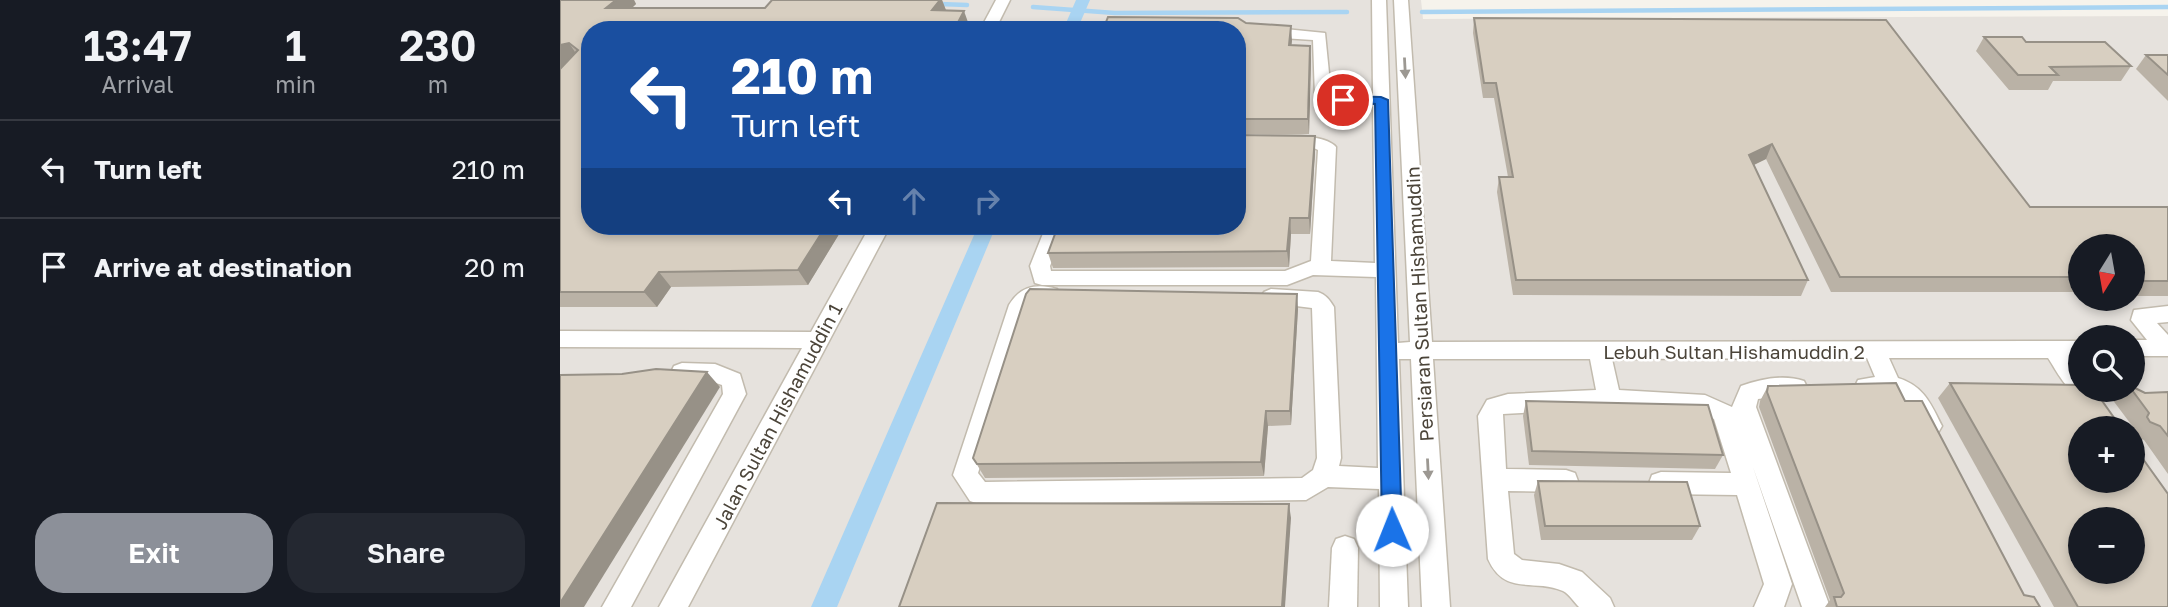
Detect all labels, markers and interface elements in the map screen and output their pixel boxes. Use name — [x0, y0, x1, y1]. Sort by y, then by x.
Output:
text: 13:47 — [83, 20, 192, 70]
text: 1 — [285, 20, 306, 70]
text: 230 — [399, 20, 477, 70]
text: 210 m — [731, 46, 873, 105]
icon: left — [616, 49, 707, 140]
one-way arrow — [1400, 57, 1411, 79]
text: Arrival — [102, 70, 174, 98]
text: min — [275, 70, 316, 98]
text: m — [428, 70, 448, 98]
pin — [1313, 70, 1373, 130]
icon: arrive — [1324, 81, 1362, 119]
text: Turn left — [731, 106, 860, 144]
icon: left — [35, 150, 73, 188]
text: Turn left — [94, 154, 202, 185]
text: 210 m — [452, 154, 525, 185]
street label: Persiaran Sultan Hishamuddin — [1400, 166, 1438, 442]
icon: left — [822, 182, 860, 220]
icon: ahead — [895, 182, 933, 220]
icon: right — [968, 182, 1006, 220]
north arrow — [2068, 234, 2146, 312]
map controls — [2068, 234, 2145, 584]
icon: arrive — [35, 248, 73, 286]
text: Arrive at destination — [94, 252, 352, 283]
text: 20 m — [464, 252, 525, 283]
street label: Jalan Sultan Hishamuddin 1 — [707, 299, 847, 533]
button: search — [2068, 325, 2145, 402]
street label: Lebuh Sultan Hishamuddin 2 — [1603, 340, 1865, 363]
button: + — [2068, 416, 2145, 493]
one-way arrow — [1423, 458, 1434, 480]
position arrow — [1355, 493, 1429, 567]
button: − — [2068, 507, 2145, 584]
button: Exit — [35, 513, 273, 593]
button: Share — [287, 513, 525, 593]

